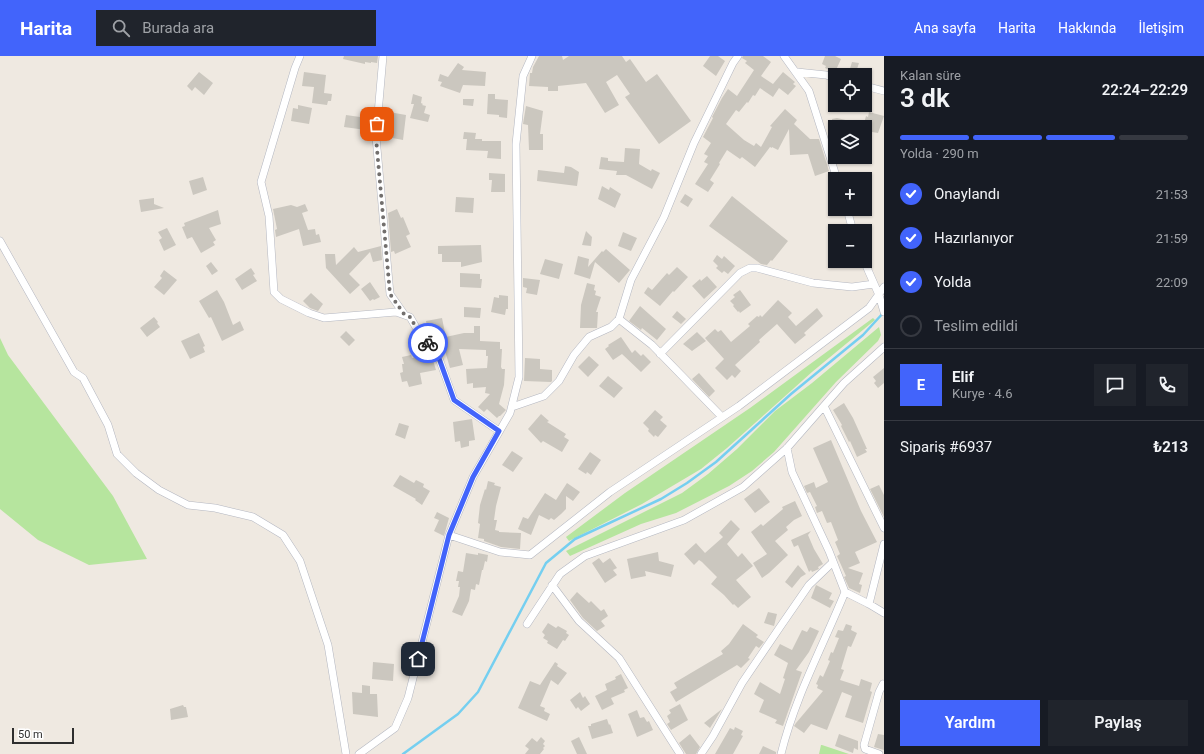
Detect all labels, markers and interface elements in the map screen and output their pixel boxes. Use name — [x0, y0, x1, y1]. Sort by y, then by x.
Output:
search box — [96, 10, 376, 46]
text: Harita — [20, 17, 72, 40]
icon: search — [110, 17, 132, 39]
text: Burada ara — [142, 19, 214, 37]
text: Ana sayfa — [914, 20, 976, 36]
text: Harita — [998, 20, 1036, 36]
text: Hakkında — [1058, 20, 1116, 36]
text: İletişim — [1138, 20, 1184, 36]
map controls — [828, 68, 872, 268]
button: locate — [828, 68, 872, 112]
text: Kalan süre — [900, 68, 961, 83]
text: 22:24–22:29 — [1102, 81, 1188, 99]
text: 3 dk — [900, 83, 950, 113]
pin — [360, 107, 394, 141]
icon: bag — [366, 113, 388, 135]
button: layers — [828, 120, 872, 164]
text: Yolda · 290 m — [900, 146, 979, 161]
button: + — [828, 172, 872, 216]
icon: check — [900, 183, 922, 205]
text: Onaylandı — [934, 185, 1000, 203]
text: 21:53 — [1156, 187, 1188, 202]
button: − — [828, 224, 872, 268]
icon: check — [900, 227, 922, 249]
text: Hazırlanıyor — [934, 229, 1014, 247]
text: 21:59 — [1156, 231, 1188, 246]
icon: check — [900, 271, 922, 293]
text: Yolda — [934, 273, 971, 291]
text: 22:09 — [1156, 275, 1188, 290]
text: Teslim edildi — [934, 317, 1018, 335]
courier — [408, 323, 448, 363]
icon: bike — [417, 332, 439, 354]
button: chat — [1094, 364, 1136, 406]
button: phone — [1146, 364, 1188, 406]
text: Elif — [952, 368, 974, 386]
text: E — [917, 376, 925, 394]
text: Kurye · 4.6 — [952, 386, 1013, 401]
text: Sipariş #6937 — [900, 438, 992, 456]
text: ₺213 — [1153, 438, 1188, 456]
pin — [401, 642, 435, 676]
icon: home — [407, 648, 429, 670]
button: Yardım — [900, 700, 1040, 746]
button: Paylaş — [1048, 700, 1188, 746]
scale bar — [12, 726, 74, 745]
text: 50 m — [18, 728, 43, 741]

